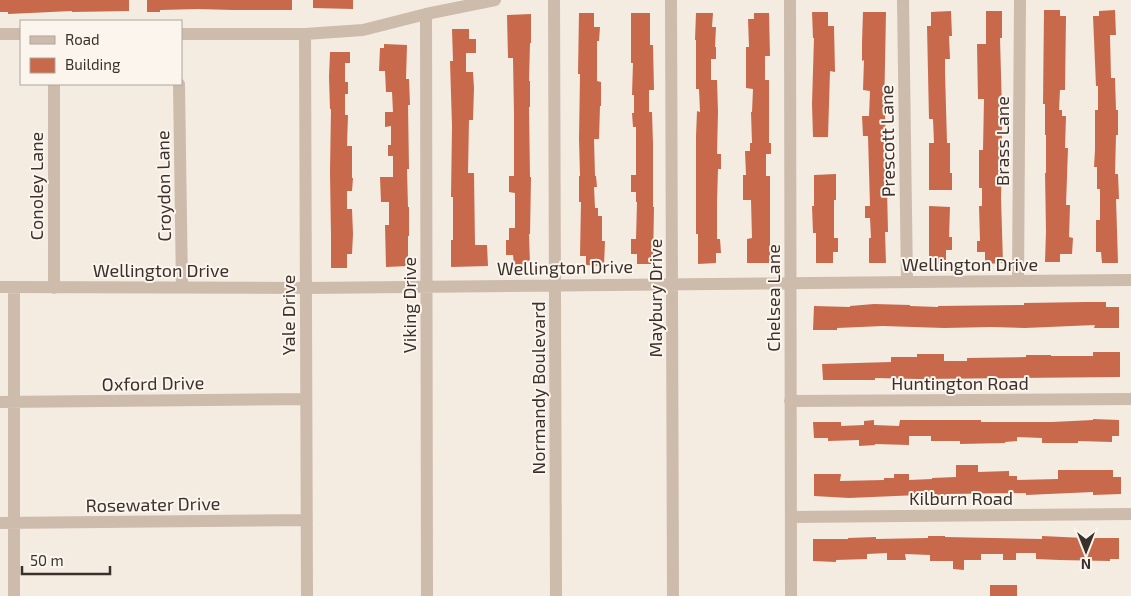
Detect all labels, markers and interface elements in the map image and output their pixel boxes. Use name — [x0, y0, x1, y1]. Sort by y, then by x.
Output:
legend — [20, 20, 182, 85]
text: Road — [65, 30, 100, 48]
text: Building — [65, 55, 121, 73]
street label: Prescott Lane — [875, 85, 899, 197]
street label: Brass Lane — [991, 96, 1013, 186]
street label: Croydon Lane — [151, 130, 175, 242]
street label: Conoley Lane — [25, 132, 47, 240]
street label: Maybury Drive — [644, 239, 666, 357]
street label: Chelsea Lane — [762, 244, 784, 352]
street label: Wellington Drive — [902, 253, 1038, 275]
street label: Wellington Drive — [497, 255, 633, 279]
street label: Viking Drive — [398, 257, 420, 353]
street label: Wellington Drive — [93, 259, 229, 281]
street label: Yale Drive — [277, 275, 299, 355]
street label: Normandy Boulevard — [527, 302, 549, 474]
street label: Oxford Drive — [102, 371, 204, 395]
street label: Huntington Road — [891, 372, 1029, 394]
street label: Kilburn Road — [909, 487, 1013, 509]
street label: Rosewater Drive — [85, 492, 221, 516]
north arrow — [1061, 526, 1111, 576]
scale bar — [22, 544, 110, 576]
text: 50 m — [30, 551, 64, 569]
text: N — [1081, 556, 1091, 573]

